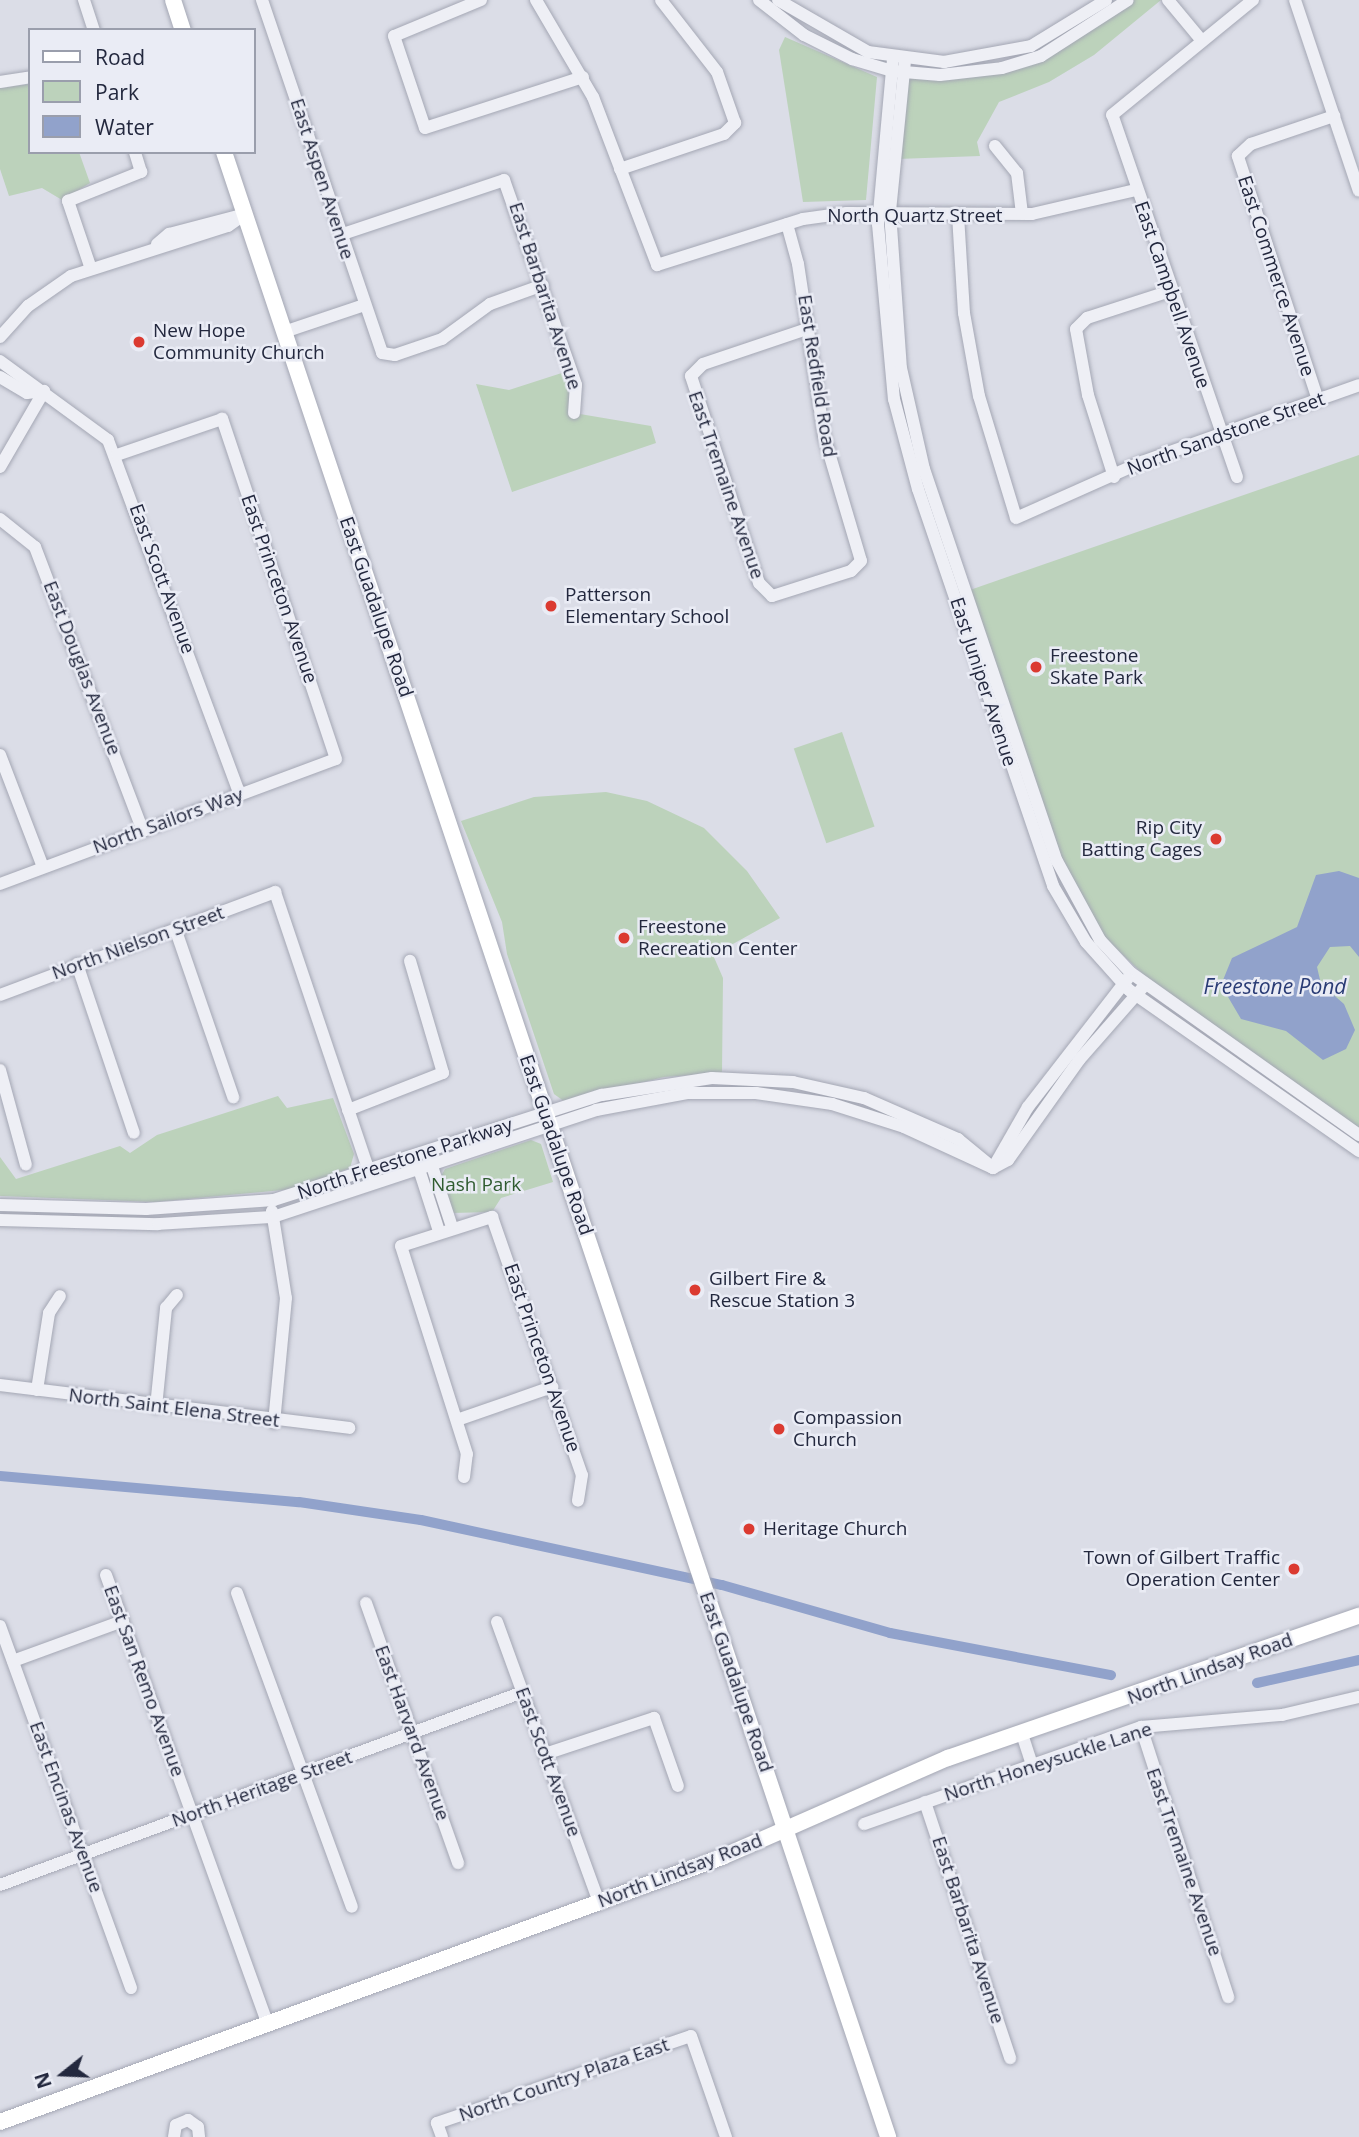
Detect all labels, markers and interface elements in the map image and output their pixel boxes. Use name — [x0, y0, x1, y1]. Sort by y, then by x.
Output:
legend — [28, 28, 256, 154]
text: Road — [95, 43, 145, 71]
text: Park — [95, 78, 139, 106]
street label: East Aspen Avenue — [285, 96, 359, 262]
text: Water — [95, 113, 154, 141]
street label: East Commerce Avenue — [1233, 173, 1319, 379]
street label: East Campbell Avenue — [1129, 198, 1215, 392]
street label: East Barbarita Avenue — [504, 199, 586, 393]
street label: North Quartz Street — [827, 205, 1003, 227]
street label: East Redfield Road — [793, 293, 841, 459]
place label: New Hope Community Church — [153, 320, 325, 364]
marker: New Hope Community Church — [131, 334, 147, 350]
street label: East Tremaine Avenue — [683, 388, 769, 582]
street label: North Sandstone Street — [1124, 388, 1328, 480]
street label: East Princeton Avenue — [236, 492, 322, 686]
street label: East Scott Avenue — [124, 501, 200, 657]
street label: East Guadalupe Road — [334, 514, 418, 700]
street label: East Douglas Avenue — [38, 578, 126, 758]
place label: Patterson Elementary School — [565, 584, 729, 628]
street label: East Juniper Avenue — [945, 595, 1021, 769]
marker: Patterson Elementary School — [543, 598, 559, 614]
place label: Freestone Skate Park — [1050, 645, 1143, 689]
marker: Freestone Skate Park — [1028, 659, 1044, 675]
street label: North Sailors Way — [90, 783, 246, 859]
place label: Rip City Batting Cages — [1081, 817, 1202, 861]
marker: Rip City Batting Cages — [1208, 831, 1224, 847]
street label: North Nielson Street — [49, 901, 227, 985]
place label: Freestone Recreation Center — [638, 916, 798, 960]
marker: Freestone Recreation Center — [616, 930, 632, 946]
water label: Freestone Pond — [1203, 973, 1347, 999]
street label: East Guadalupe Road — [514, 1052, 598, 1238]
street label: North Freestone Parkway — [295, 1113, 515, 1205]
park label: Nash Park — [431, 1174, 521, 1196]
street label: East Princeton Avenue — [499, 1261, 585, 1455]
place label: Gilbert Fire & Rescue Station 3 — [709, 1268, 855, 1312]
marker: Gilbert Fire & Rescue Station 3 — [687, 1282, 703, 1298]
street label: North Saint Elena Street — [67, 1384, 281, 1432]
place label: Compassion Church — [793, 1407, 902, 1451]
marker: Compassion Church — [771, 1421, 787, 1437]
place label: Heritage Church — [763, 1518, 907, 1540]
marker: Heritage Church — [741, 1521, 757, 1537]
place label: Town of Gilbert Traffic Operation Center — [1083, 1547, 1280, 1591]
marker: Town of Gilbert Traffic Operation Center — [1286, 1561, 1302, 1577]
street label: East San Remo Avenue — [99, 1582, 189, 1780]
street label: East Guadalupe Road — [694, 1589, 778, 1775]
street label: North Lindsay Road — [1124, 1628, 1296, 1710]
street label: East Harvard Avenue — [370, 1642, 454, 1824]
street label: East Scott Avenue — [510, 1684, 586, 1840]
street label: East Encinas Avenue — [24, 1718, 108, 1896]
street label: North Honeysuckle Lane — [941, 1718, 1155, 1806]
street label: North Heritage Street — [169, 1746, 355, 1832]
street label: East Tremaine Avenue — [1141, 1765, 1227, 1959]
street label: North Lindsay Road — [595, 1829, 765, 1913]
street label: East Barbarita Avenue — [927, 1833, 1009, 2027]
street label: North Country Plaza East — [456, 2033, 672, 2127]
north arrow — [28, 2039, 98, 2109]
text: N — [28, 2069, 58, 2092]

